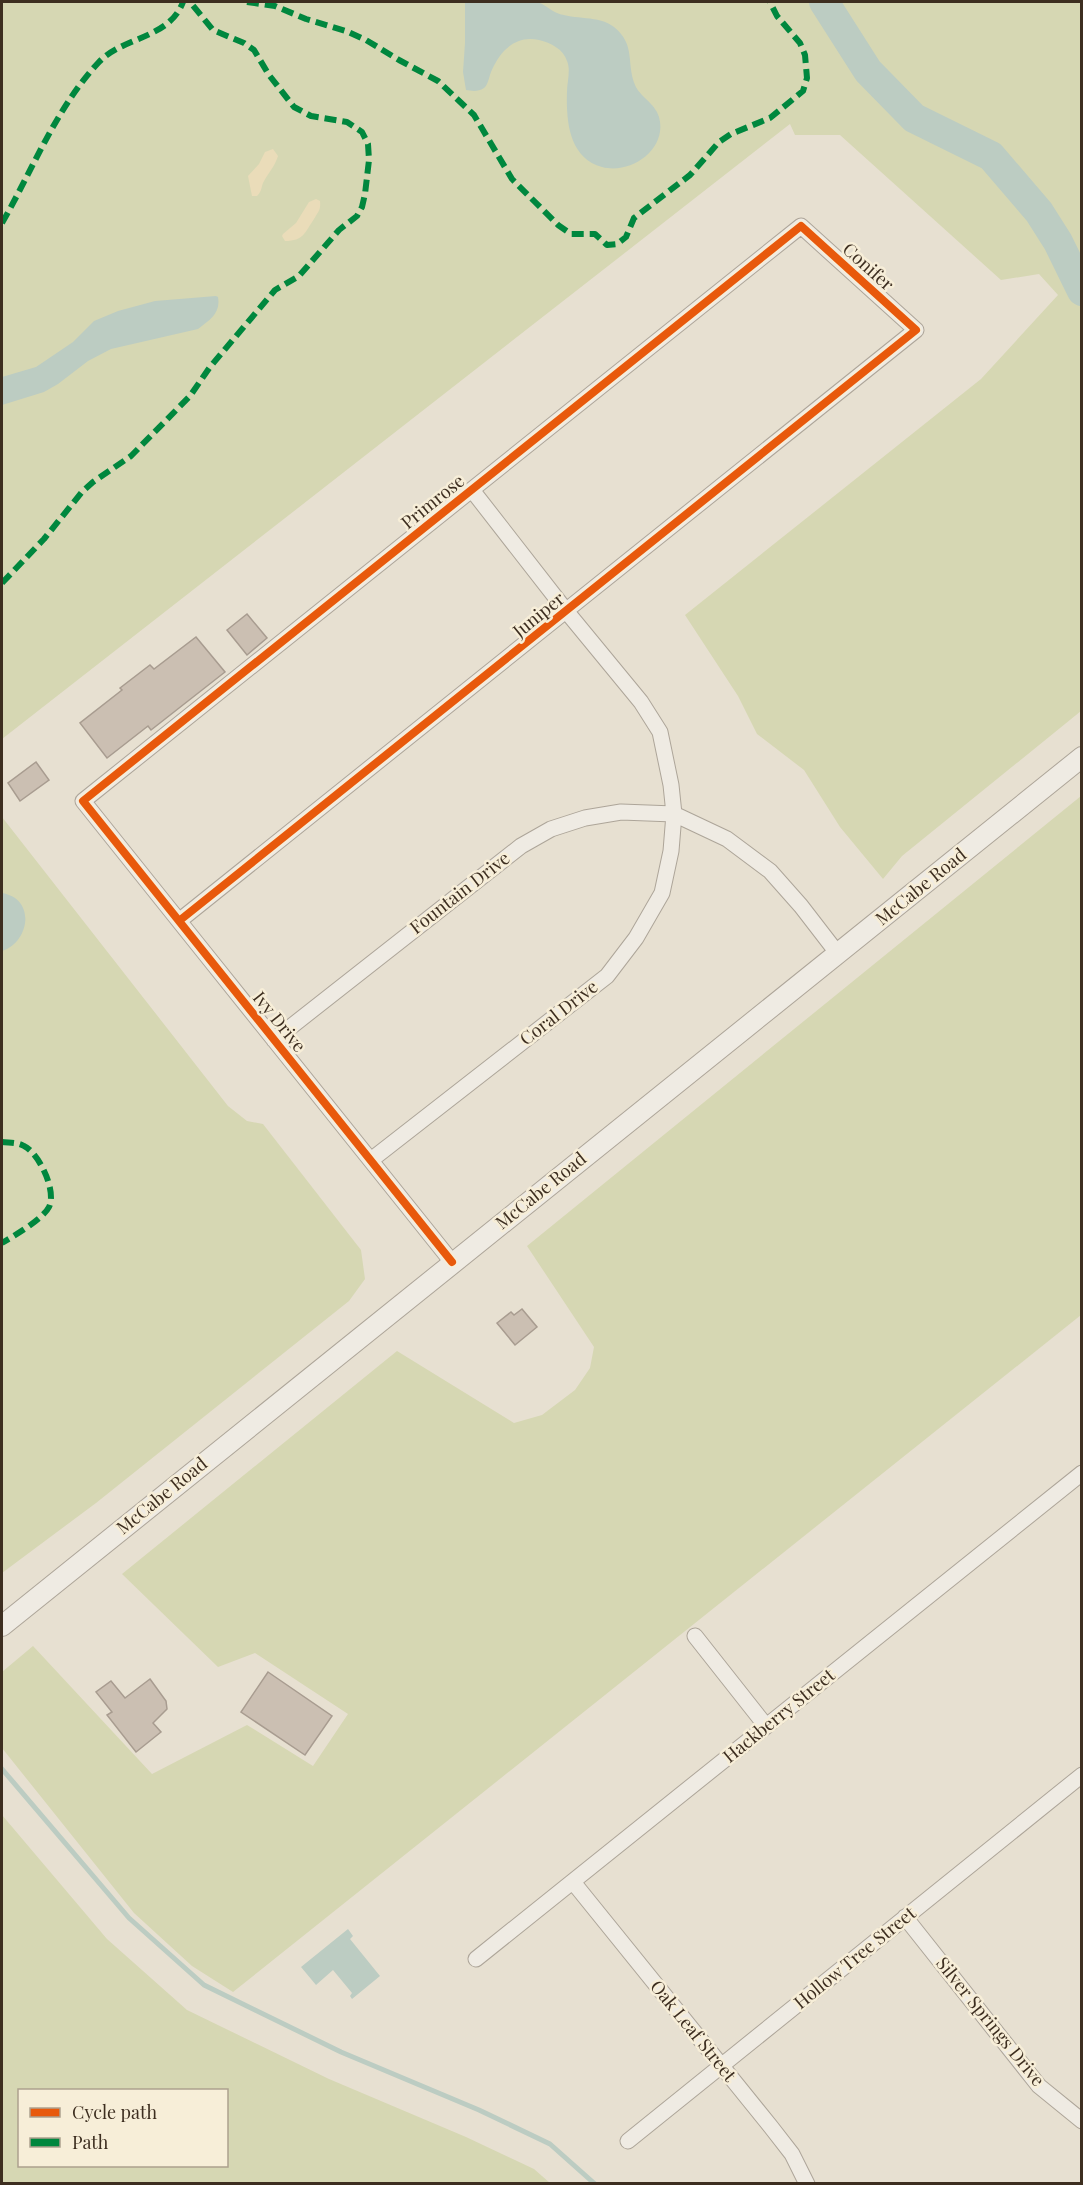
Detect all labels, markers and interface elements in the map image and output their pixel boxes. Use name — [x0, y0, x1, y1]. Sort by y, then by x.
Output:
street label: Conifer — [838, 237, 899, 296]
street label: Primrose — [396, 468, 469, 534]
street label: Juniper — [507, 586, 569, 643]
street label: McCabe Road — [870, 842, 971, 930]
street label: Fountain Drive — [404, 846, 514, 939]
street label: Coral Drive — [514, 974, 602, 1050]
street label: Ivy Drive — [248, 986, 312, 1057]
street label: McCabe Road — [490, 1146, 591, 1234]
street label: McCabe Road — [111, 1451, 212, 1539]
street label: Hackberry Street — [717, 1662, 840, 1768]
street label: Hollow Tree Street — [788, 1900, 921, 2014]
street label: Silver Springs Drive — [931, 1952, 1050, 2091]
street label: Oak Leaf Street — [645, 1975, 742, 2087]
legend — [18, 2089, 228, 2167]
text: Cycle path — [72, 2100, 157, 2124]
text: Path — [72, 2130, 109, 2154]

